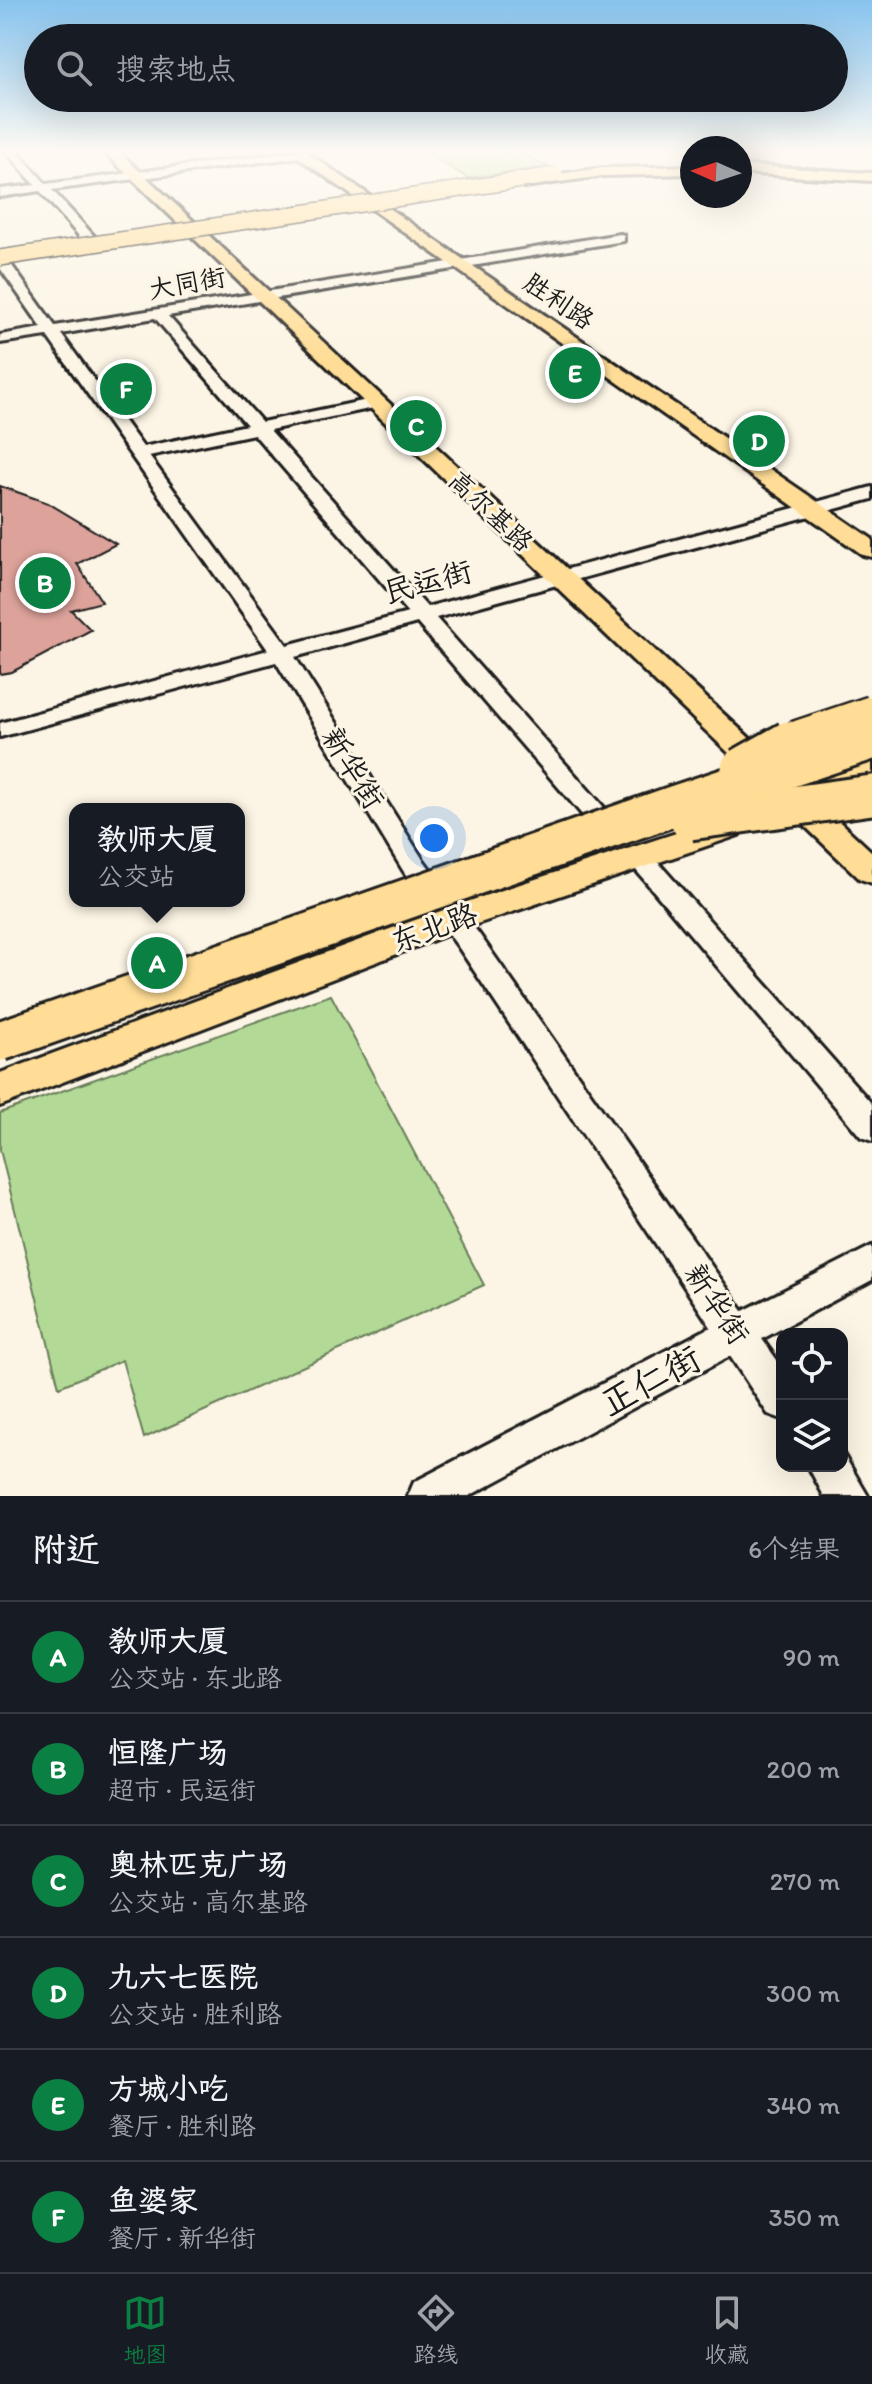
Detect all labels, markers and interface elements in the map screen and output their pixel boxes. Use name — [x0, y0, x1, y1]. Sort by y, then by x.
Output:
search box — [24, 24, 848, 112]
icon: search — [52, 46, 96, 90]
text: 搜索地点 — [116, 50, 236, 87]
north arrow — [680, 136, 752, 208]
street label: 大同街 — [146, 260, 228, 306]
street label: 胜利路 — [518, 266, 600, 336]
pin: E — [549, 343, 601, 403]
pin: F — [100, 359, 152, 419]
pin: C — [390, 396, 442, 456]
pin: D — [733, 411, 785, 471]
street label: 高尔基路 — [442, 464, 540, 558]
street label: 民运街 — [380, 552, 476, 611]
pin: B — [19, 553, 71, 613]
street label: 新华街 — [314, 720, 393, 816]
popup — [69, 803, 245, 907]
your location — [414, 818, 454, 858]
text: 教师大厦 — [97, 820, 217, 857]
text: 公交站 — [97, 860, 175, 892]
street label: 东北路 — [385, 895, 482, 960]
pin: A — [131, 933, 183, 993]
street label: 新华街 — [677, 1256, 758, 1351]
map controls — [776, 1328, 848, 1472]
button: locate — [776, 1328, 848, 1400]
street label: 正仁街 — [592, 1336, 708, 1425]
button: layers — [776, 1400, 848, 1472]
text: 附近 — [32, 1529, 100, 1570]
text: 6个结果 — [748, 1533, 840, 1565]
text: 教师大厦 — [108, 1622, 228, 1659]
text: A — [50, 1641, 66, 1673]
text: 90 m — [783, 1641, 840, 1673]
text: 公交站 · 东北路 — [108, 1662, 282, 1694]
text: 恒隆广场 — [108, 1734, 228, 1771]
text: B — [50, 1753, 66, 1785]
text: 200 m — [767, 1753, 840, 1785]
text: 超市 · 民运街 — [108, 1774, 256, 1806]
text: 奥林匹克广场 — [108, 1846, 288, 1883]
text: C — [50, 1865, 66, 1897]
text: 270 m — [770, 1865, 840, 1897]
text: 公交站 · 高尔基路 — [108, 1886, 308, 1918]
text: 九六七医院 — [108, 1958, 258, 1995]
text: D — [49, 1977, 67, 2009]
text: 300 m — [766, 1977, 840, 2009]
text: 公交站 · 胜利路 — [108, 1998, 282, 2030]
text: 方城小吃 — [108, 2070, 228, 2107]
text: E — [51, 2089, 65, 2121]
text: 340 m — [766, 2089, 840, 2121]
text: 餐厅 · 胜利路 — [108, 2110, 256, 2142]
text: 鱼婆家 — [108, 2182, 198, 2219]
text: F — [51, 2201, 65, 2233]
text: 350 m — [768, 2201, 840, 2233]
text: 餐厅 · 新华街 — [108, 2222, 256, 2254]
tab: 地图 — [123, 2291, 167, 2368]
tab: 路线 — [414, 2291, 458, 2368]
tab: 收藏 — [705, 2291, 749, 2368]

